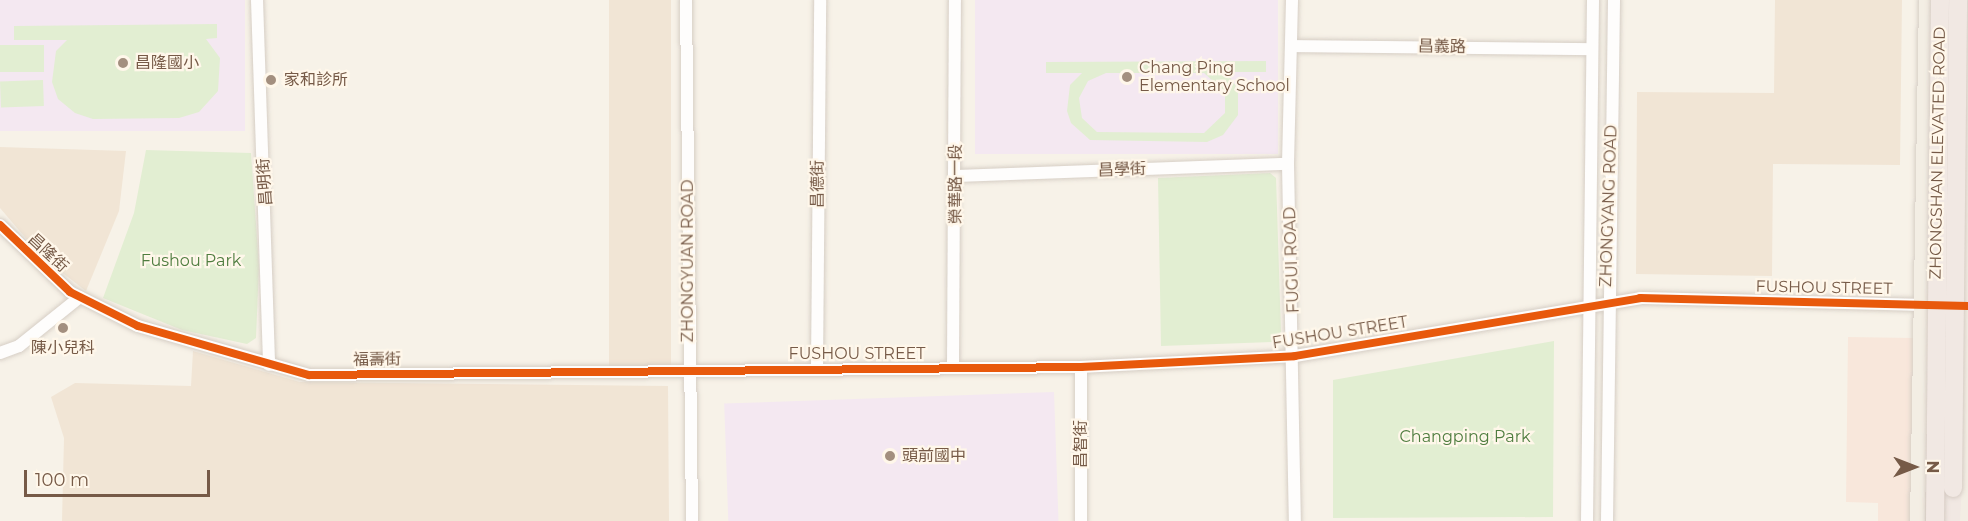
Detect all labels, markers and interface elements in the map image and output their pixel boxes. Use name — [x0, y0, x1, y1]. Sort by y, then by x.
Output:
street label: ZHONGSHAN ELEVATED ROAD — [1926, 26, 1950, 280]
street label: 昌義路 — [1418, 37, 1466, 57]
place label: 昌隆國小 — [135, 53, 199, 73]
marker: 昌隆國小 — [116, 56, 130, 70]
place label: Chang Ping Elementary School — [1139, 58, 1290, 96]
place label: 家和診所 — [284, 70, 348, 90]
marker: Chang Ping Elementary School — [1120, 70, 1134, 84]
marker: 家和診所 — [262, 71, 280, 89]
street label: ZHONGYANG ROAD — [1597, 125, 1621, 287]
street label: 榮華路一段 — [946, 144, 966, 224]
street label: 昌明街 — [254, 157, 276, 207]
street label: 昌德街 — [808, 160, 828, 208]
street label: 昌學街 — [1098, 160, 1146, 180]
street label: ZHONGYUAN ROAD — [678, 180, 698, 342]
street label: FUGUI ROAD — [1281, 207, 1303, 313]
street label: 昌隆街 — [24, 230, 72, 276]
park label: Fushou Park — [141, 251, 241, 271]
street label: FUSHOU STREET — [1755, 277, 1893, 299]
street label: FUSHOU STREET — [1271, 313, 1409, 353]
marker: 陳小兒科 — [54, 319, 72, 337]
place label: 陳小兒科 — [31, 338, 95, 358]
street label: FUSHOU STREET — [789, 344, 925, 364]
street label: 福壽街 — [353, 350, 401, 370]
street label: 昌智街 — [1071, 420, 1091, 468]
park label: Changping Park — [1399, 427, 1531, 447]
north arrow — [1884, 437, 1944, 497]
place label: 頭前國中 — [902, 446, 966, 466]
marker: 頭前國中 — [883, 449, 897, 463]
scale bar — [27, 458, 213, 496]
text: N — [1923, 461, 1942, 473]
text: 100 m — [35, 469, 89, 491]

